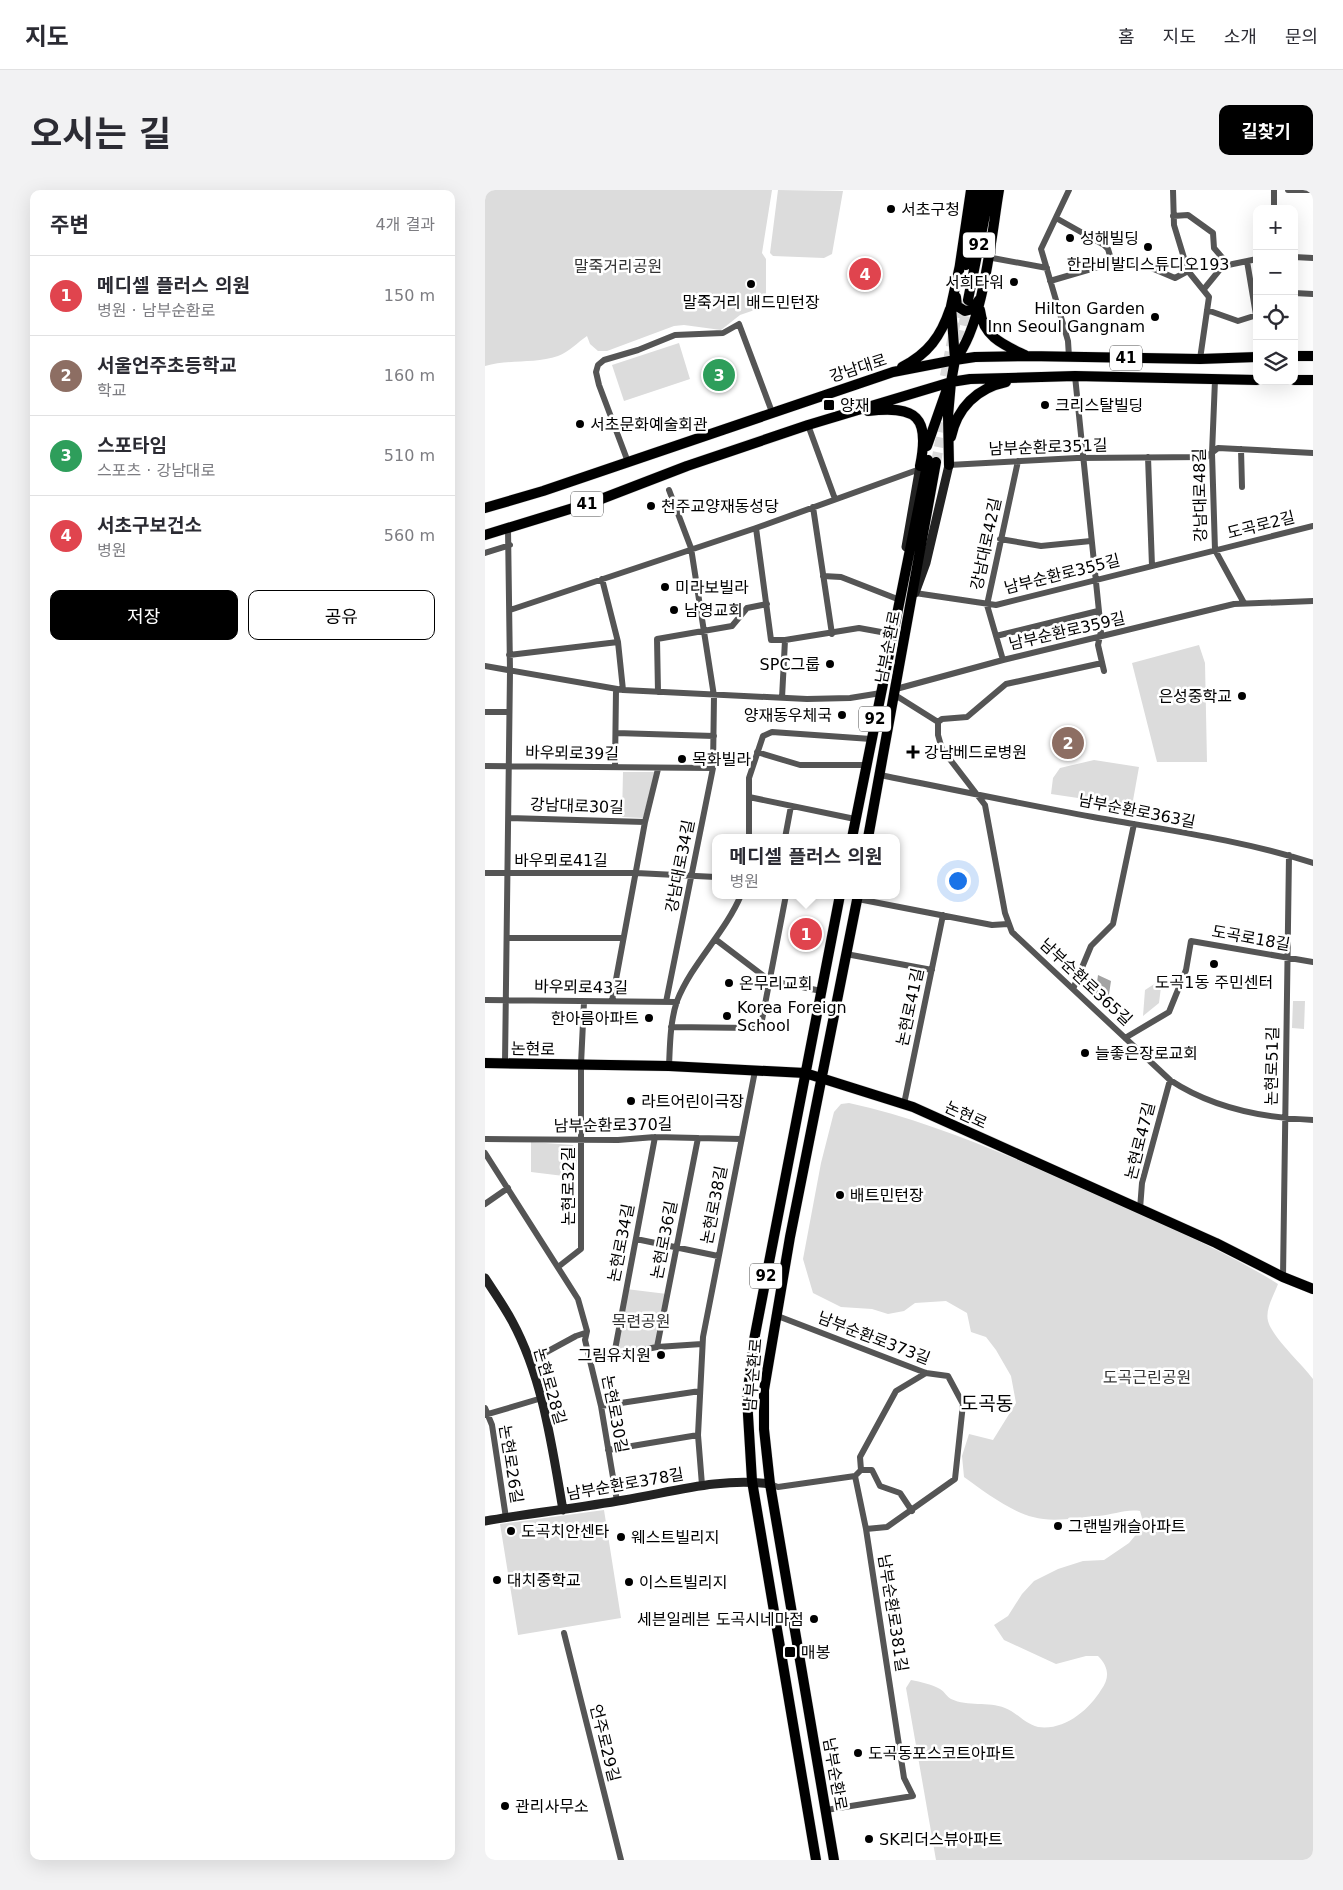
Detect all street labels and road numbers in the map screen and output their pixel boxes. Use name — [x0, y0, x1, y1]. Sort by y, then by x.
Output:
road number: 92 — [963, 232, 995, 258]
road number: 41 — [1110, 346, 1142, 370]
street label: 강남대로 — [827, 350, 889, 386]
street label: 남부순환로351길 — [988, 435, 1108, 459]
street label: 강남대로48길 — [1190, 448, 1210, 542]
road number: 41 — [571, 492, 603, 516]
street label: 강남대로42길 — [967, 496, 1005, 592]
street label: 도곡로2길 — [1225, 507, 1297, 543]
street label: 남부순환로355길 — [1002, 550, 1122, 598]
street label: 남부순환로359길 — [1007, 608, 1127, 654]
street label: 남부순환로 — [872, 609, 904, 685]
road number: 92 — [859, 706, 891, 732]
street label: 바우뫼로39길 — [525, 743, 619, 763]
street label: 남부순환로363길 — [1077, 790, 1197, 832]
street label: 강남대로30길 — [530, 795, 624, 817]
street label: 강남대로34길 — [662, 818, 698, 914]
street label: 바우뫼로41길 — [514, 851, 608, 870]
street label: 도곡로18길 — [1210, 922, 1292, 954]
street label: 남부순환로365길 — [1036, 935, 1136, 1029]
street label: 논현로41길 — [892, 966, 928, 1048]
street label: 바우뫼로43길 — [534, 977, 628, 997]
street label: 논현로51길 — [1262, 1026, 1282, 1106]
street label: 논현로 — [511, 1039, 556, 1059]
street label: 논현로 — [942, 1097, 990, 1133]
street label: 논현로47길 — [1121, 1100, 1159, 1182]
street label: 남부순환로370길 — [553, 1114, 673, 1136]
street label: 논현로32길 — [559, 1146, 578, 1226]
street label: 논현로38길 — [697, 1164, 731, 1246]
street label: 논현로36길 — [647, 1199, 681, 1281]
street label: 논현로34길 — [604, 1202, 638, 1284]
road number: 92 — [750, 1264, 782, 1288]
street label: 남부순환로373길 — [815, 1308, 933, 1368]
street label: 남부순환로 — [740, 1337, 766, 1412]
street label: 논현로28길 — [530, 1345, 570, 1427]
street label: 논현로30길 — [598, 1373, 632, 1455]
street label: 논현로26길 — [495, 1423, 527, 1505]
street label: 남부순환로378길 — [565, 1464, 685, 1504]
street label: 남부순환로381길 — [874, 1553, 912, 1673]
street label: 언주로29길 — [586, 1702, 624, 1784]
street label: 남부순환로 — [819, 1736, 851, 1812]

